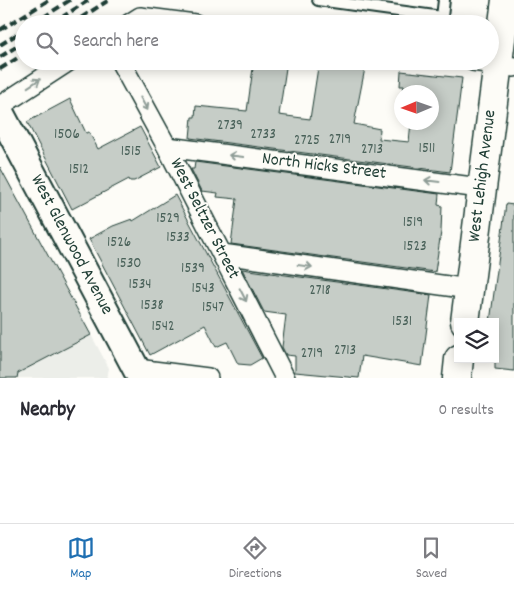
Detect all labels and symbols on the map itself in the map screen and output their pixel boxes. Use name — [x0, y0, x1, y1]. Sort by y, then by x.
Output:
one-way arrow — [27, 78, 41, 88]
north arrow — [394, 85, 439, 130]
one-way arrow — [139, 96, 149, 111]
street label: West Lehigh Avenue — [462, 108, 504, 243]
house number: 2739 — [217, 115, 243, 137]
house number: 1506 — [54, 124, 80, 146]
house number: 2733 — [250, 124, 276, 146]
house number: 2719 — [329, 129, 351, 151]
house number: 2725 — [294, 130, 320, 152]
house number: 1511 — [419, 138, 435, 160]
house number: 2713 — [361, 139, 383, 161]
house number: 1515 — [121, 141, 141, 163]
street label: North Hicks Street — [260, 147, 388, 187]
one-way arrow — [228, 151, 244, 161]
street label: West Seltzer Street — [163, 154, 245, 284]
house number: 1512 — [69, 159, 89, 181]
street label: West Glenwood Avenue — [23, 170, 119, 320]
one-way arrow — [424, 176, 440, 186]
house number: 1529 — [156, 208, 180, 230]
house number: 1519 — [403, 212, 423, 234]
house number: 1533 — [166, 227, 190, 249]
house number: 1526 — [107, 232, 131, 254]
house number: 1523 — [403, 236, 427, 258]
house number: 1530 — [116, 253, 142, 275]
house number: 1539 — [181, 258, 205, 280]
one-way arrow — [296, 261, 312, 271]
house number: 1534 — [128, 274, 152, 296]
house number: 1543 — [191, 278, 215, 300]
house number: 2718 — [309, 280, 331, 302]
one-way arrow — [239, 287, 248, 302]
house number: 1538 — [141, 295, 163, 317]
house number: 1547 — [202, 297, 224, 319]
house number: 1531 — [392, 311, 412, 333]
house number: 1542 — [151, 316, 175, 338]
house number: 2713 — [334, 340, 356, 362]
house number: 2719 — [301, 343, 323, 365]

